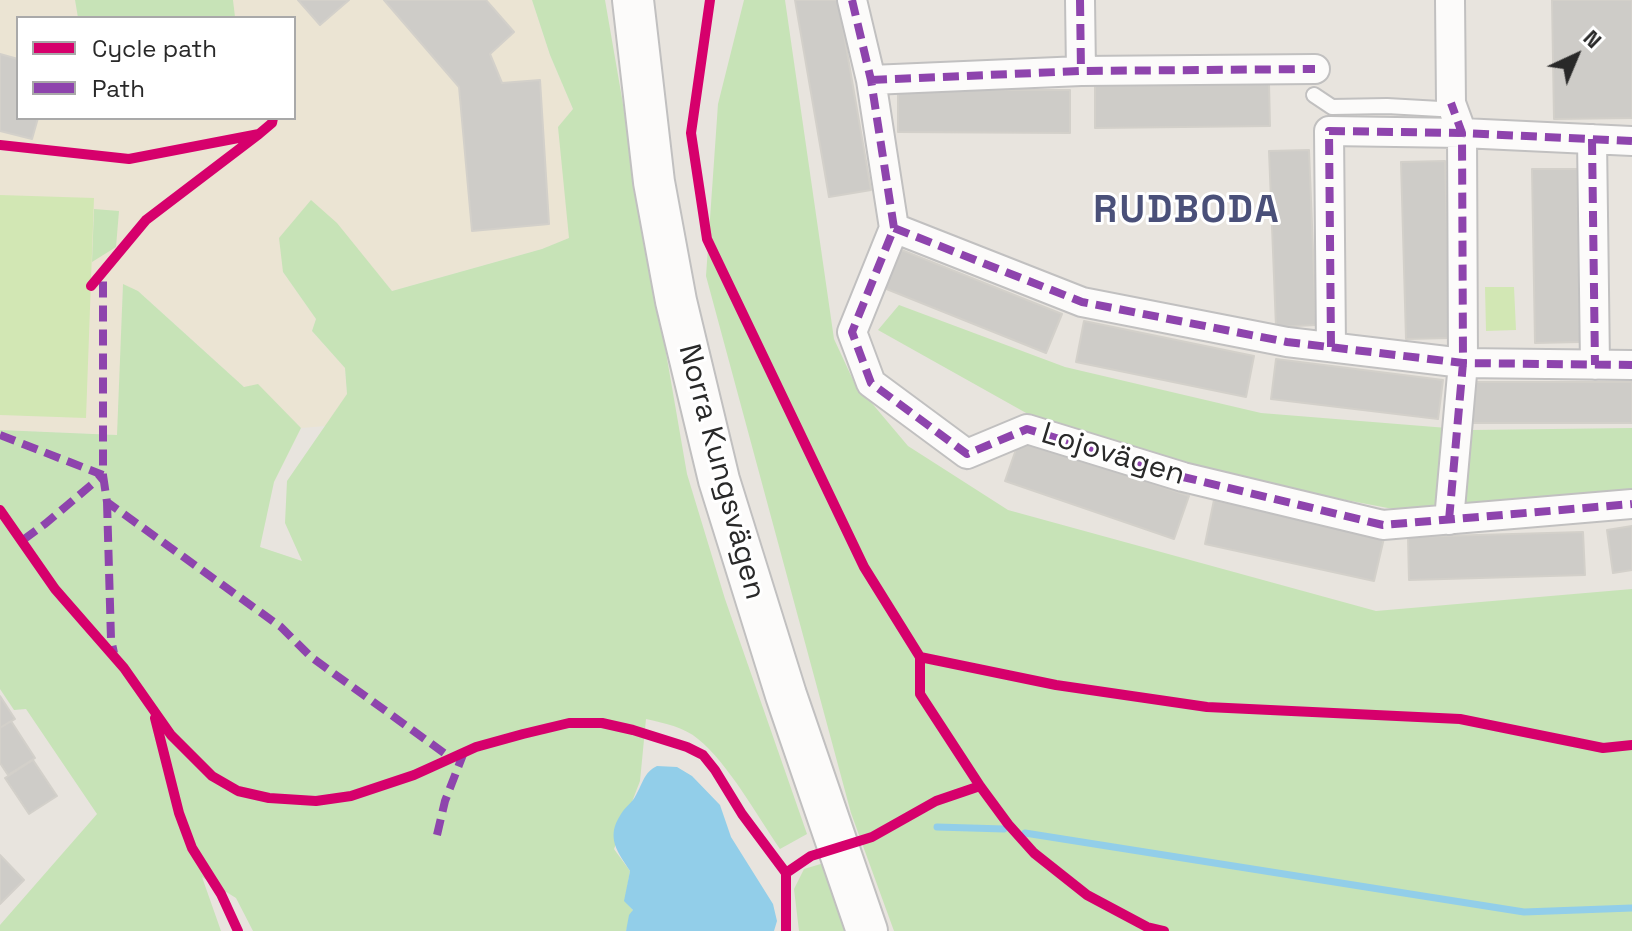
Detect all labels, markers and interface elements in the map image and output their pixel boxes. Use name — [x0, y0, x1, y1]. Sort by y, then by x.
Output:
legend — [16, 16, 296, 120]
north arrow — [1536, 16, 1616, 96]
text: N — [1578, 24, 1608, 54]
text: Cycle path — [92, 33, 217, 64]
text: Path — [92, 73, 145, 104]
district label: RUDBODA — [1093, 189, 1281, 235]
street label: Norra Kungsvägen — [670, 340, 772, 604]
street label: Lojovägen — [1037, 416, 1189, 494]

